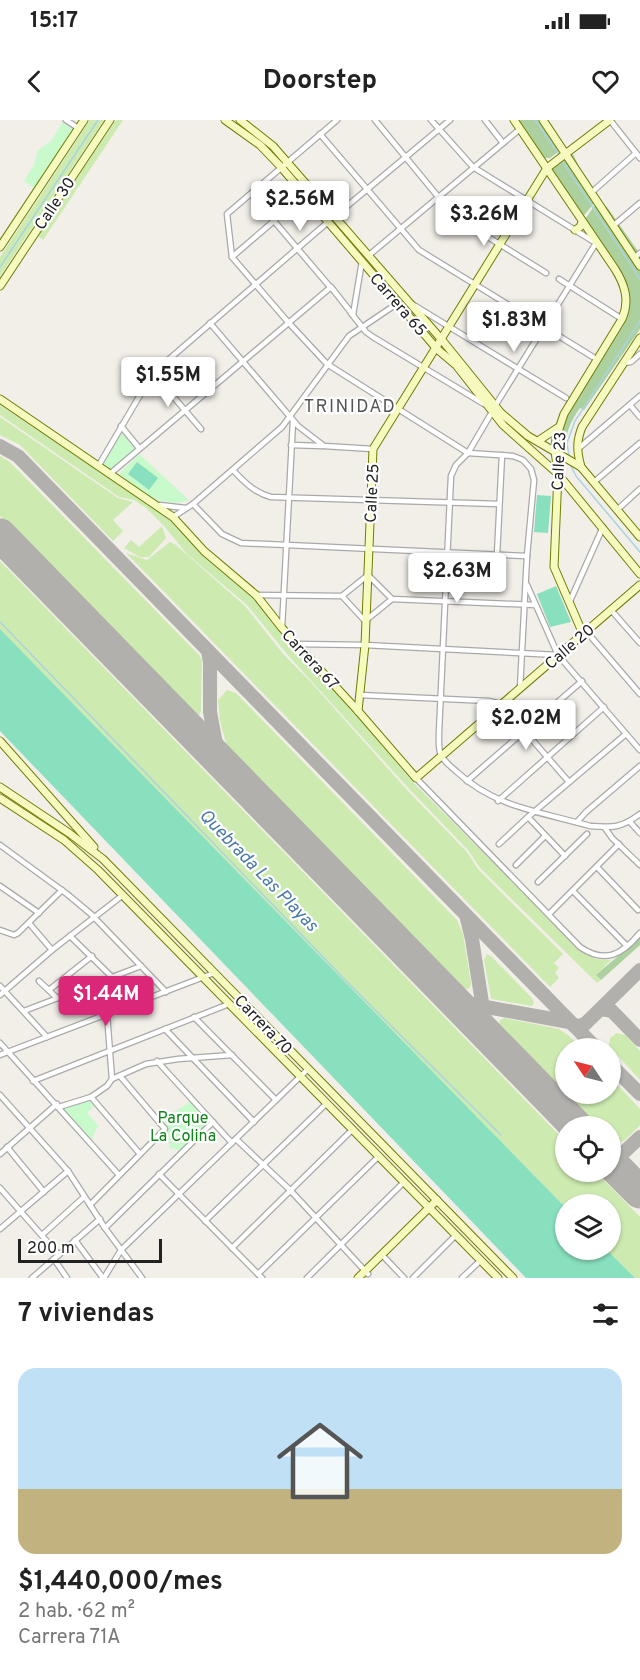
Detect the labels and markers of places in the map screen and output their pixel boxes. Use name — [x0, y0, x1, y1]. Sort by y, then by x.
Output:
pin: $2.56M — [251, 181, 349, 232]
pin: $3.26M — [435, 196, 533, 247]
pin: $1.83M — [465, 302, 563, 353]
pin: $1.55M — [119, 357, 217, 408]
pin: $2.63M — [408, 553, 506, 604]
pin: $2.02M — [477, 700, 575, 751]
pin: $1.44M — [57, 976, 155, 1027]

